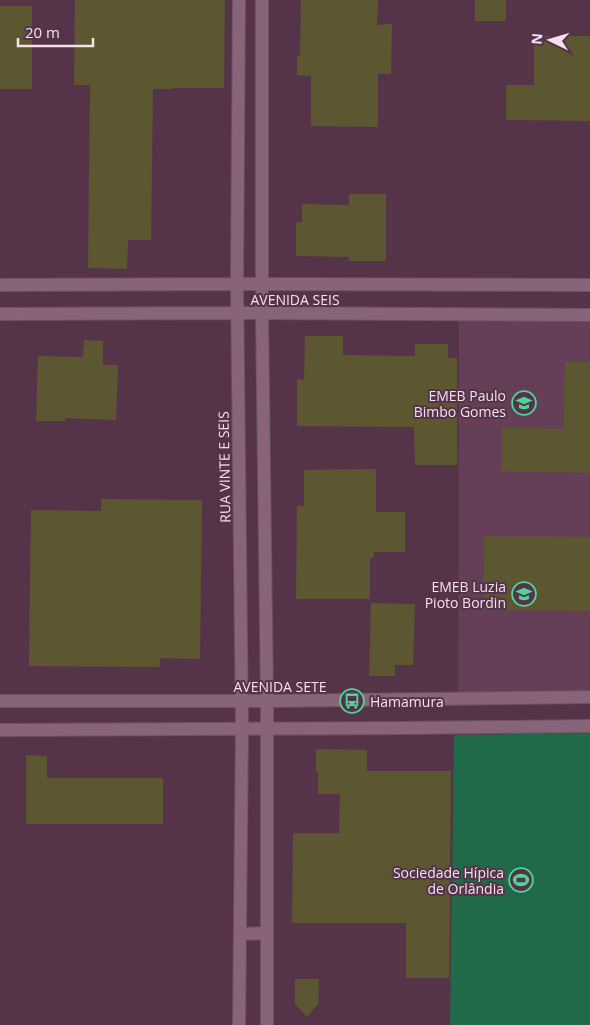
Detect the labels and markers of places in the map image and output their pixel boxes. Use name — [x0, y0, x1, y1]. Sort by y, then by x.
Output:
place label: EMEB Paulo Bimbo Gomes — [414, 386, 506, 421]
school or university icon: EMEB Paulo Bimbo Gomes — [511, 390, 537, 416]
place label: EMEB Luzia Pioto Bordin — [425, 577, 506, 612]
school or university icon: EMEB Luzia Pioto Bordin — [511, 581, 537, 607]
bus stop icon: Hamamura — [339, 688, 365, 714]
place label: Hamamura — [370, 692, 444, 711]
place label: Sociedade Hípica de Orlândia — [393, 863, 504, 898]
sports icon: Sociedade Hípica de Orlândia — [508, 867, 534, 893]

